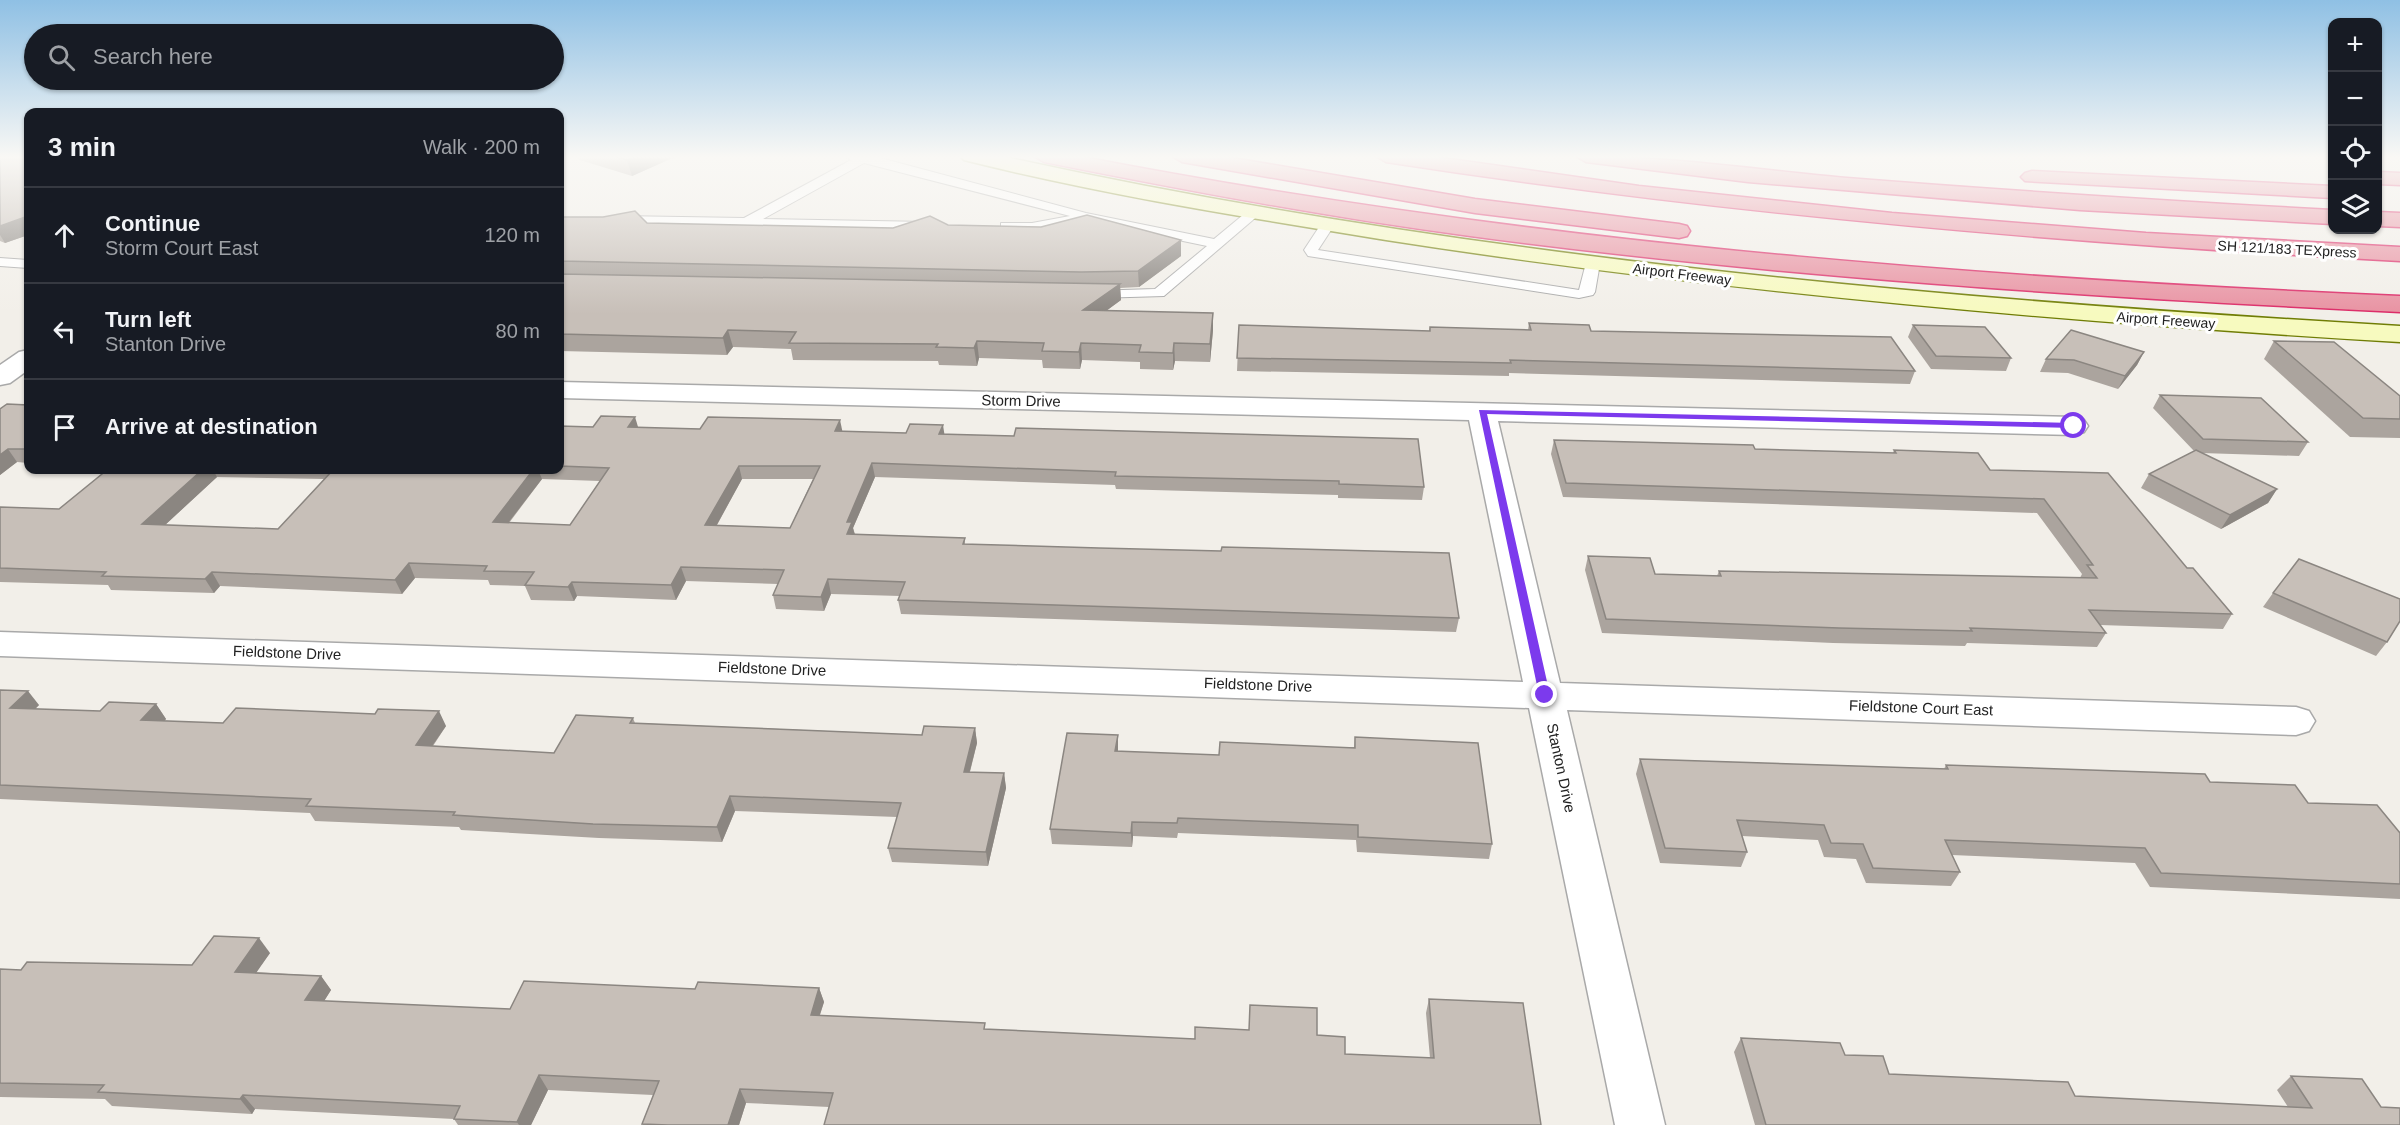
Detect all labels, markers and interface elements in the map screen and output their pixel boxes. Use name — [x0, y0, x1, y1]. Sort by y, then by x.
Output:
map controls — [2328, 18, 2382, 234]
button: + — [2328, 18, 2382, 72]
search box — [24, 24, 564, 90]
icon: search — [45, 41, 78, 74]
text: Search here — [93, 44, 213, 69]
button: − — [2328, 72, 2382, 126]
button: locate — [2328, 126, 2382, 180]
text: 3 min — [48, 132, 116, 162]
text: Walk · 200 m — [423, 136, 540, 158]
button: layers — [2328, 180, 2382, 234]
text: Continue — [105, 211, 200, 236]
icon: ahead — [48, 219, 81, 252]
text: 120 m — [484, 224, 540, 246]
text: Storm Court East — [105, 237, 258, 259]
street label: SH 121/183 TEXpress — [2217, 237, 2357, 261]
street label: Airport Freeway — [1632, 260, 1732, 288]
text: Turn left — [105, 307, 191, 332]
street label: Airport Freeway — [2116, 309, 2216, 331]
icon: left — [48, 315, 81, 348]
text: 80 m — [496, 320, 540, 342]
text: Stanton Drive — [105, 333, 226, 355]
street label: Storm Drive — [981, 391, 1061, 410]
icon: arrive — [48, 411, 81, 444]
route start — [2060, 412, 2086, 438]
text: Arrive at destination — [105, 414, 318, 439]
street label: Fieldstone Drive — [233, 642, 341, 663]
street label: Fieldstone Drive — [718, 658, 826, 679]
street label: Fieldstone Drive — [1204, 674, 1312, 695]
route end — [1531, 681, 1557, 707]
street label: Fieldstone Court East — [1849, 696, 1994, 719]
street label: Stanton Drive — [1544, 722, 1579, 814]

